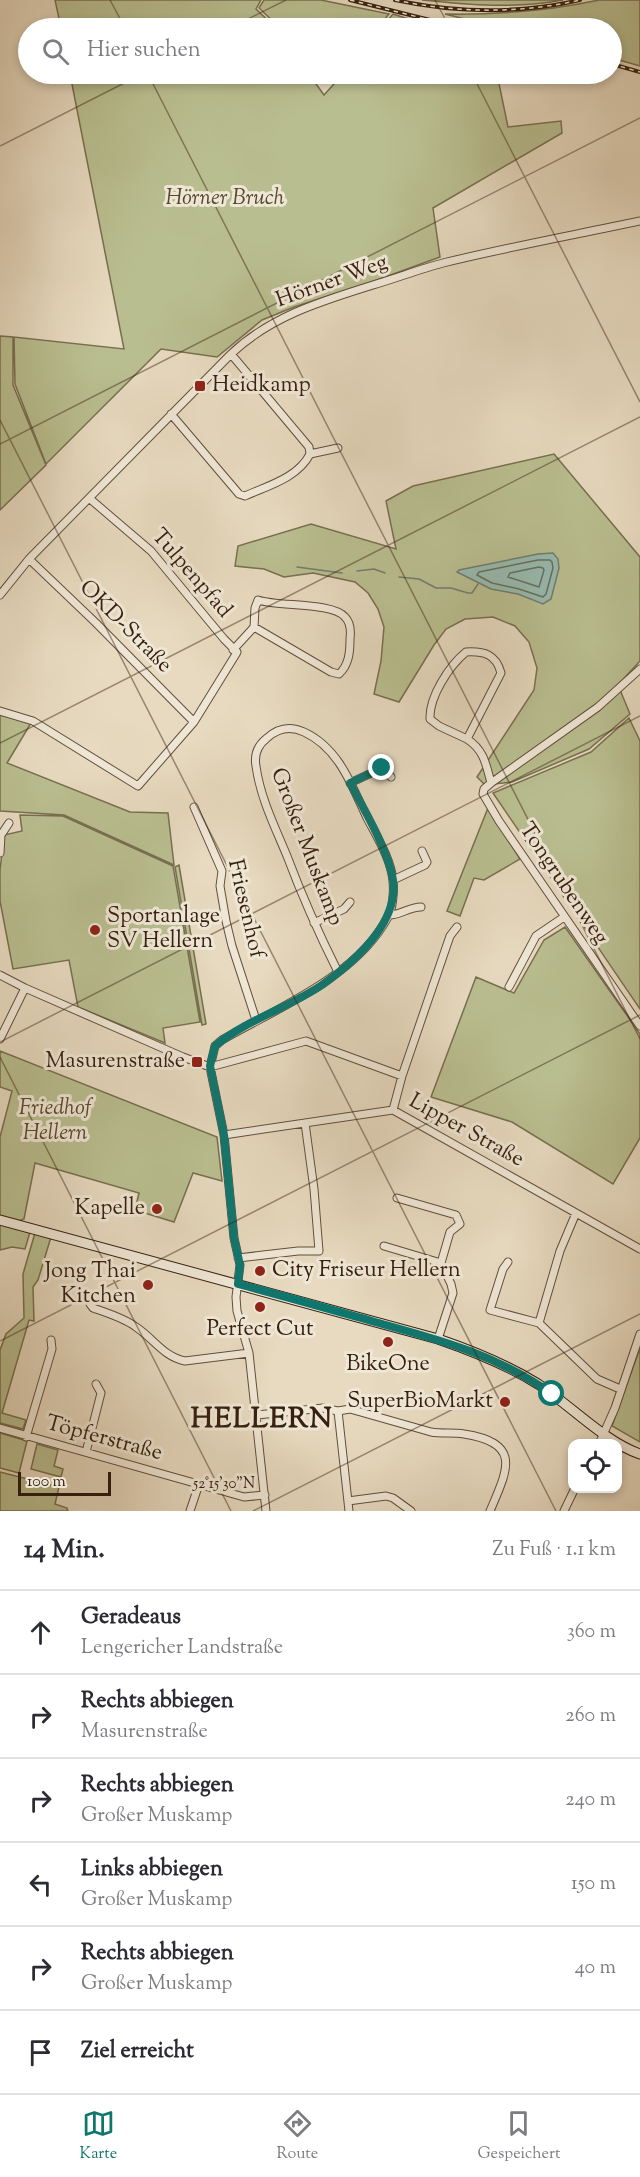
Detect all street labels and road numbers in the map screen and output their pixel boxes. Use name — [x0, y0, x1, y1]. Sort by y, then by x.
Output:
street label: Hörner Weg — [272, 247, 393, 317]
street label: Tulpenpfad — [143, 522, 239, 626]
street label: OKD-Straße — [71, 573, 179, 681]
street label: Großer Muskamp — [261, 764, 351, 930]
street label: Tongrubenweg — [510, 817, 616, 952]
street label: Friesenhof — [218, 856, 272, 963]
street label: Lipper Straße — [402, 1086, 530, 1176]
street label: Töpferstraße — [42, 1408, 166, 1470]

